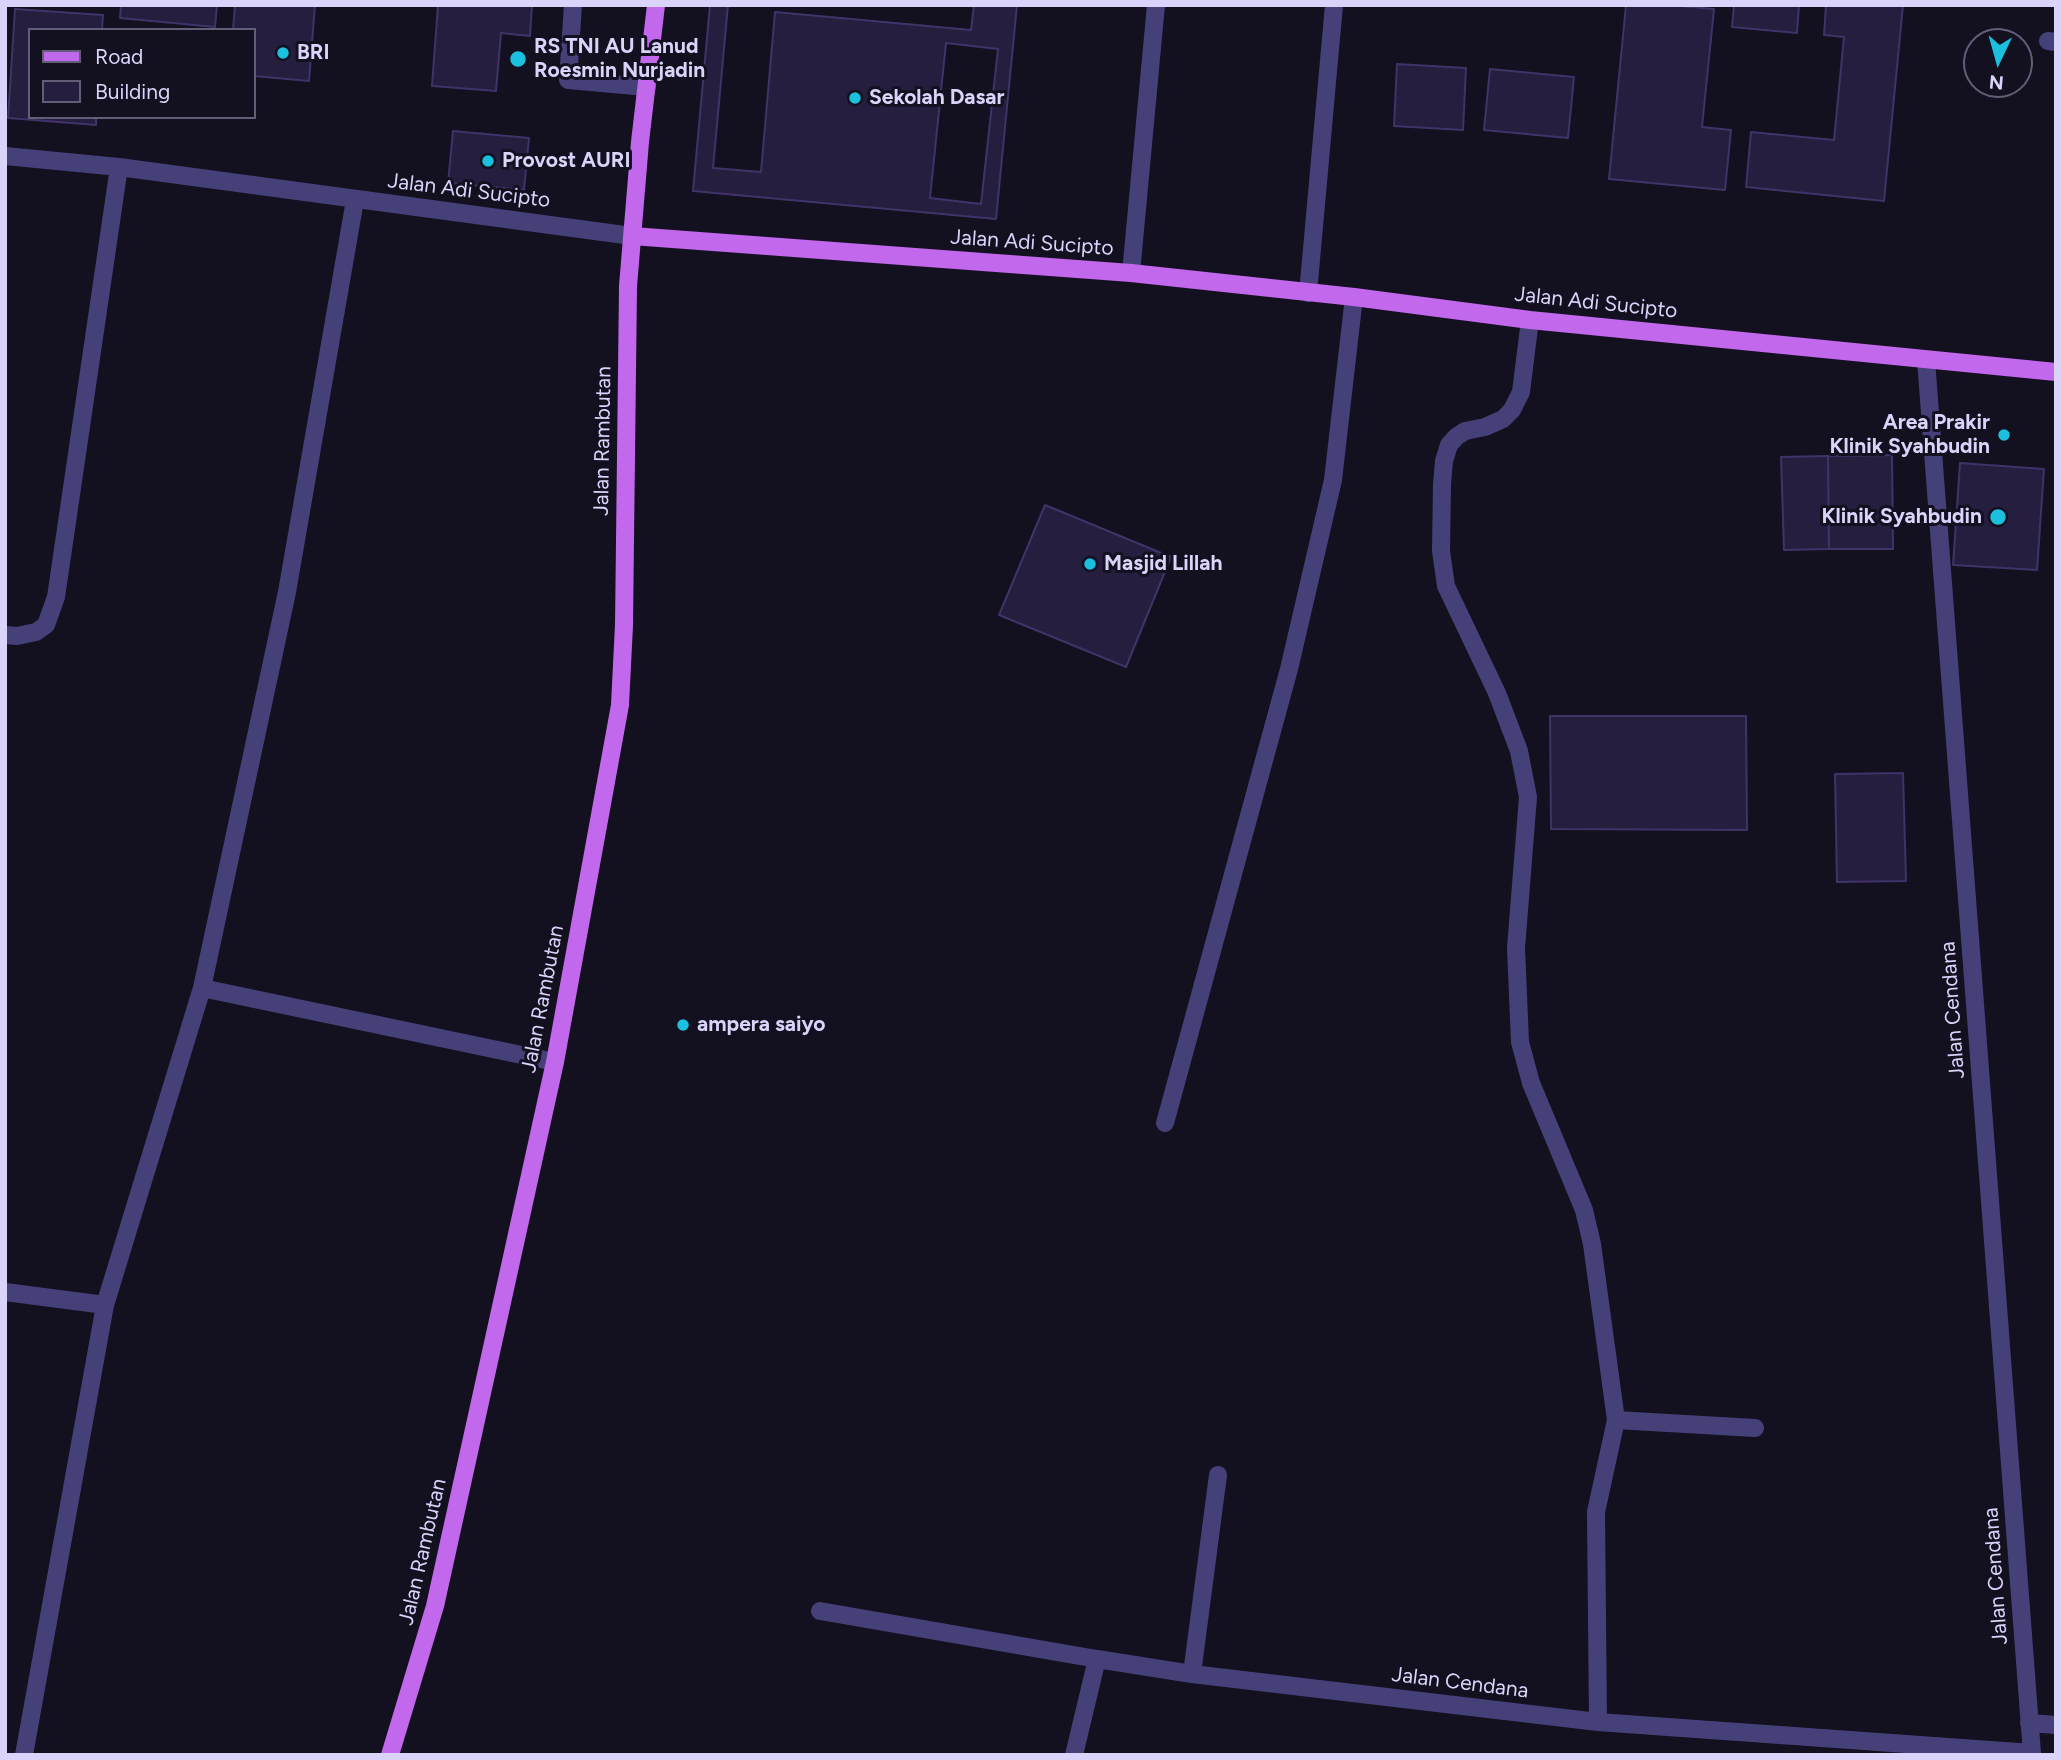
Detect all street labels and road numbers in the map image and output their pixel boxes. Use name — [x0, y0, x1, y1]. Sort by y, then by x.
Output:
street label: Jalan Adi Sucipto — [386, 169, 552, 213]
street label: Jalan Adi Sucipto — [950, 225, 1114, 261]
street label: Jalan Adi Sucipto — [1513, 282, 1679, 324]
street label: Jalan Rambutan — [589, 366, 617, 516]
street label: Jalan Rambutan — [516, 923, 570, 1075]
street label: Jalan Cendana — [1936, 941, 1970, 1079]
street label: Jalan Rambutan — [394, 1476, 452, 1628]
street label: Jalan Cendana — [1979, 1507, 2013, 1645]
street label: Jalan Cendana — [1390, 1662, 1530, 1704]

